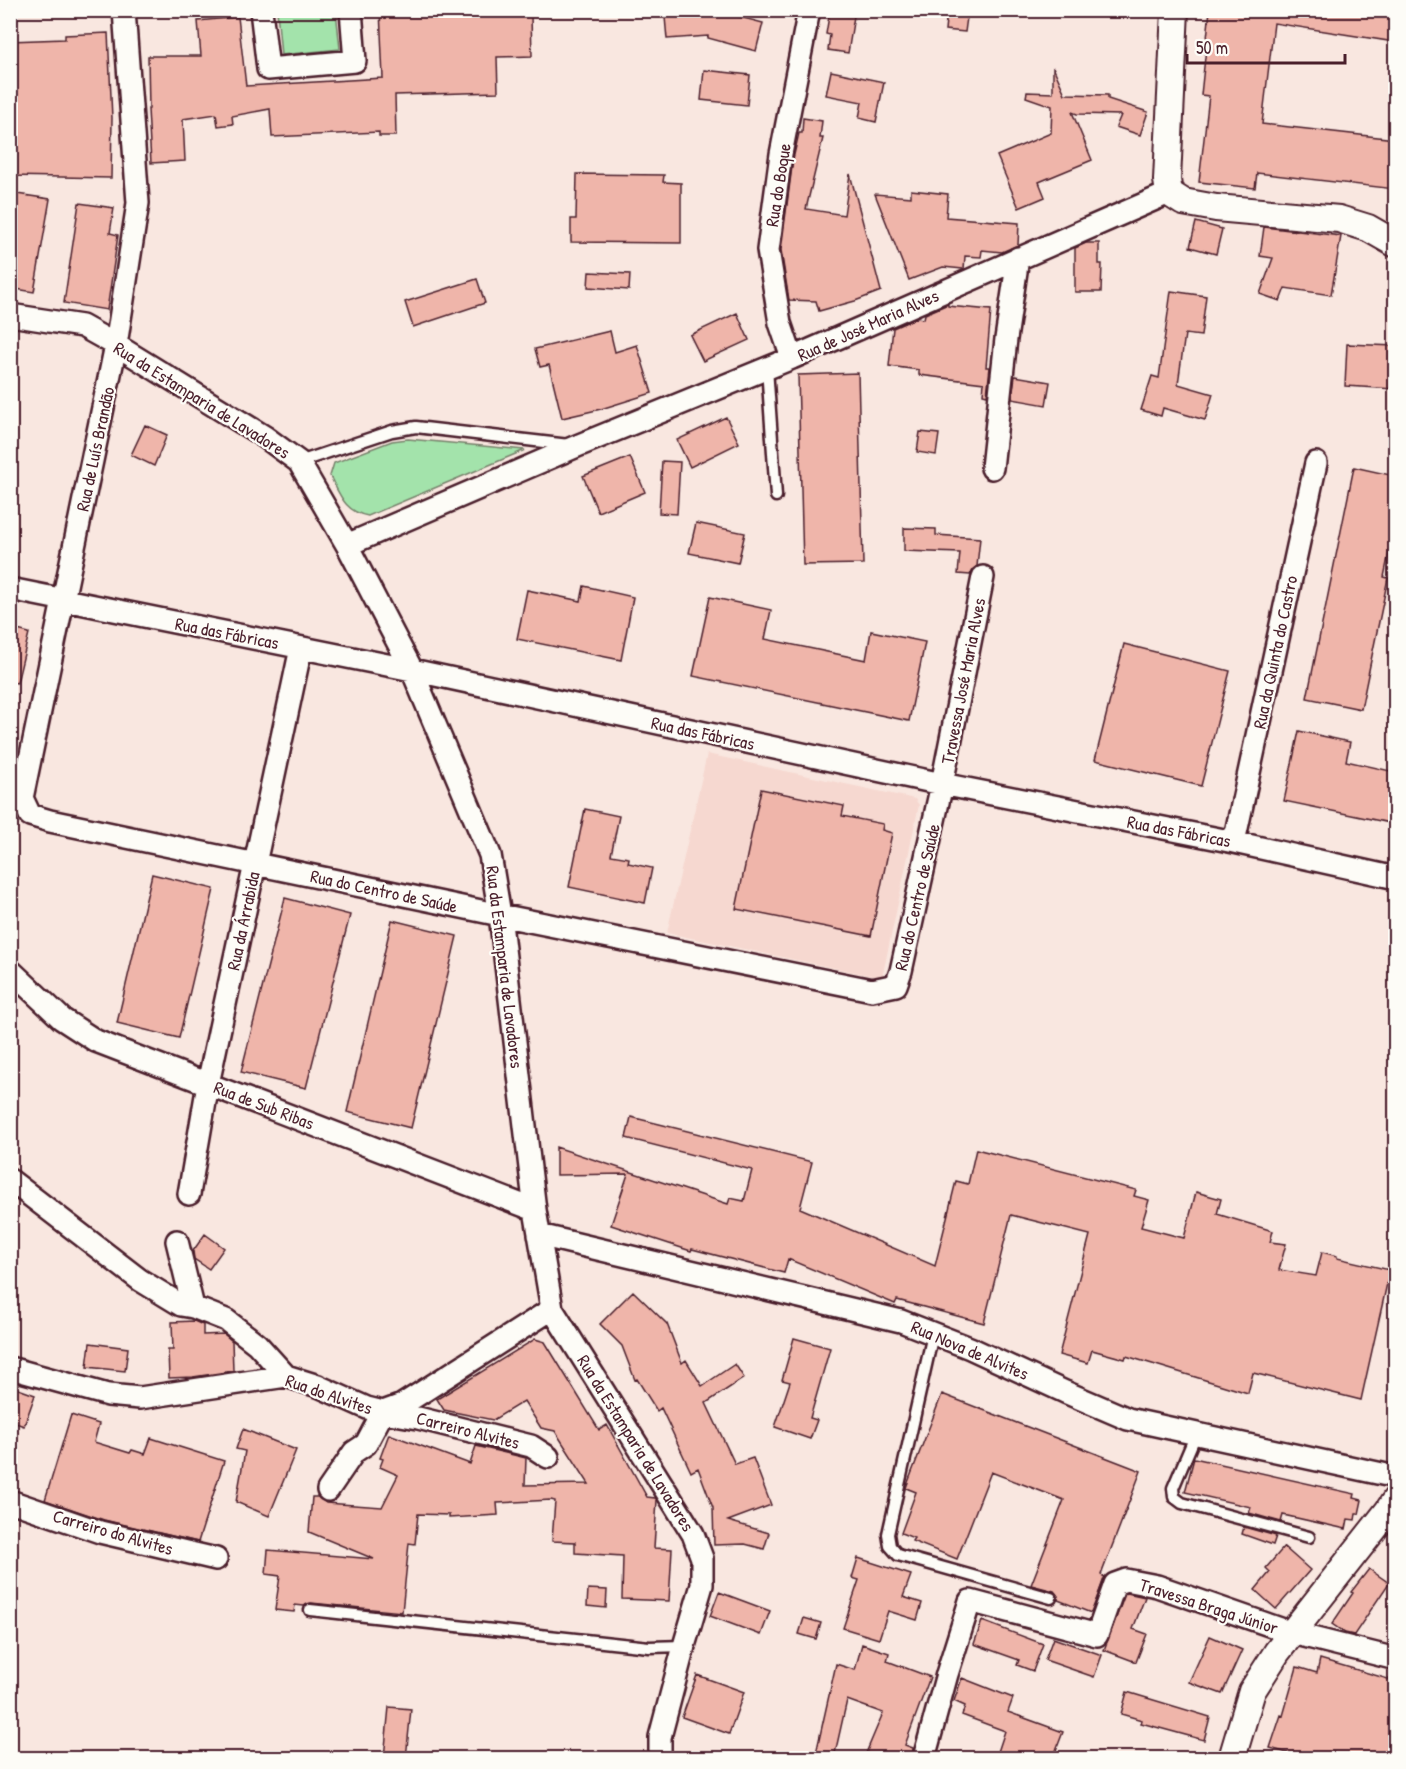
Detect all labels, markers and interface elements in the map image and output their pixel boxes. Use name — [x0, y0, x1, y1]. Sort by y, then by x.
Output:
scale bar — [1187, 27, 1344, 65]
text: 50 m — [1196, 35, 1228, 60]
street label: Rua do Boque — [759, 142, 797, 228]
street label: Rua de José Maria Alves — [794, 283, 942, 367]
street label: Rua da Estamparia de Lavadores — [109, 335, 295, 465]
street label: Rua de Luís Brandão — [70, 385, 120, 513]
street label: Rua da Quinta do Castro — [1247, 573, 1303, 731]
street label: Travessa José Maria Alves — [935, 596, 991, 766]
street label: Rua das Fábricas — [173, 611, 281, 655]
street label: Rua das Fábricas — [649, 710, 757, 756]
street label: Rua das Fábricas — [1125, 809, 1233, 853]
street label: Rua do Centro de Saúde — [888, 821, 946, 973]
street label: Rua do Centro de Saúde — [308, 863, 460, 919]
street label: Rua da Estamparia de Lavadores — [480, 864, 530, 1070]
street label: Rua da Árrabida — [220, 869, 266, 973]
street label: Rua de Sub Ribas — [210, 1074, 318, 1136]
street label: Rua Nova de Alvites — [907, 1314, 1033, 1386]
street label: Rua da Estamparia de Lavadores — [571, 1350, 701, 1536]
street label: Rua do Alvites — [282, 1368, 376, 1421]
street label: Carreiro Alvites — [414, 1405, 522, 1455]
street label: Carreiro do Alvites — [50, 1503, 176, 1561]
street label: Travessa Braga Júnior — [1136, 1572, 1282, 1640]

